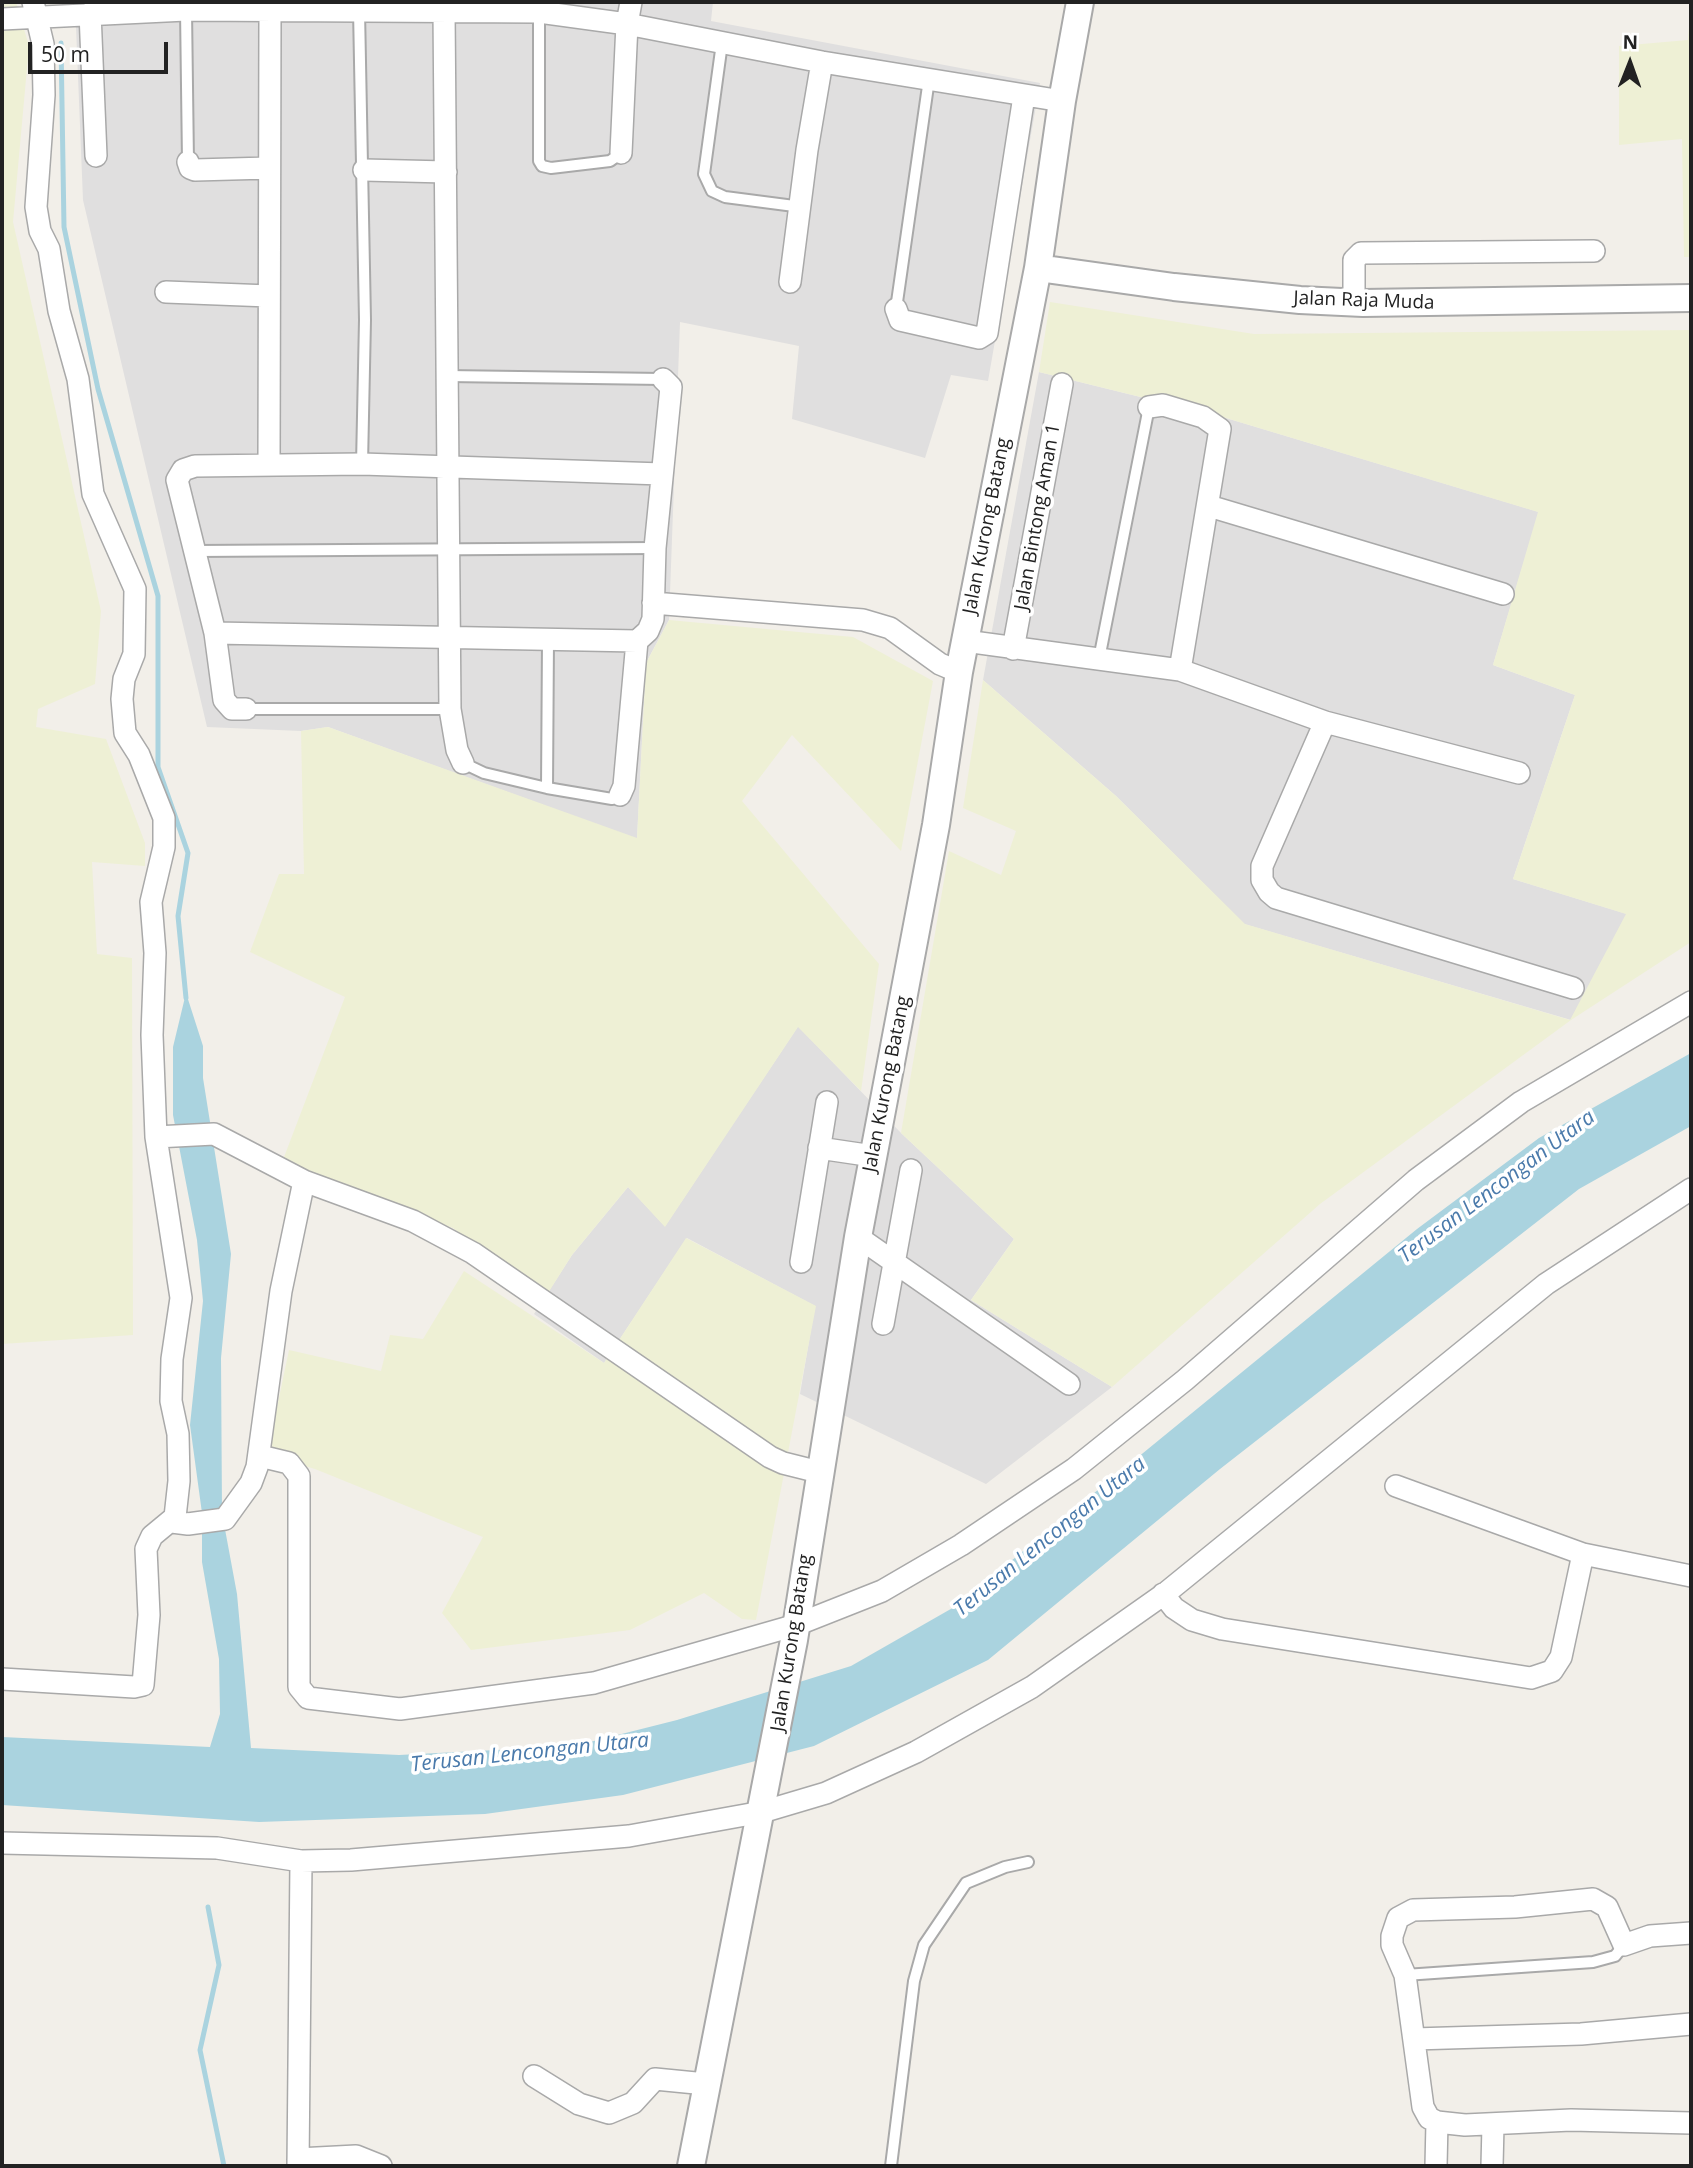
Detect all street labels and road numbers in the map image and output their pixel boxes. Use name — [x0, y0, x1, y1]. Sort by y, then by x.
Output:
street label: Jalan Raja Muda — [1293, 287, 1435, 315]
street label: Jalan Bintong Aman 1 — [1010, 422, 1066, 612]
street label: Jalan Kurong Batang — [959, 436, 1015, 616]
street label: Jalan Kurong Batang — [859, 994, 915, 1174]
street label: Jalan Kurong Batang — [767, 1553, 817, 1733]

